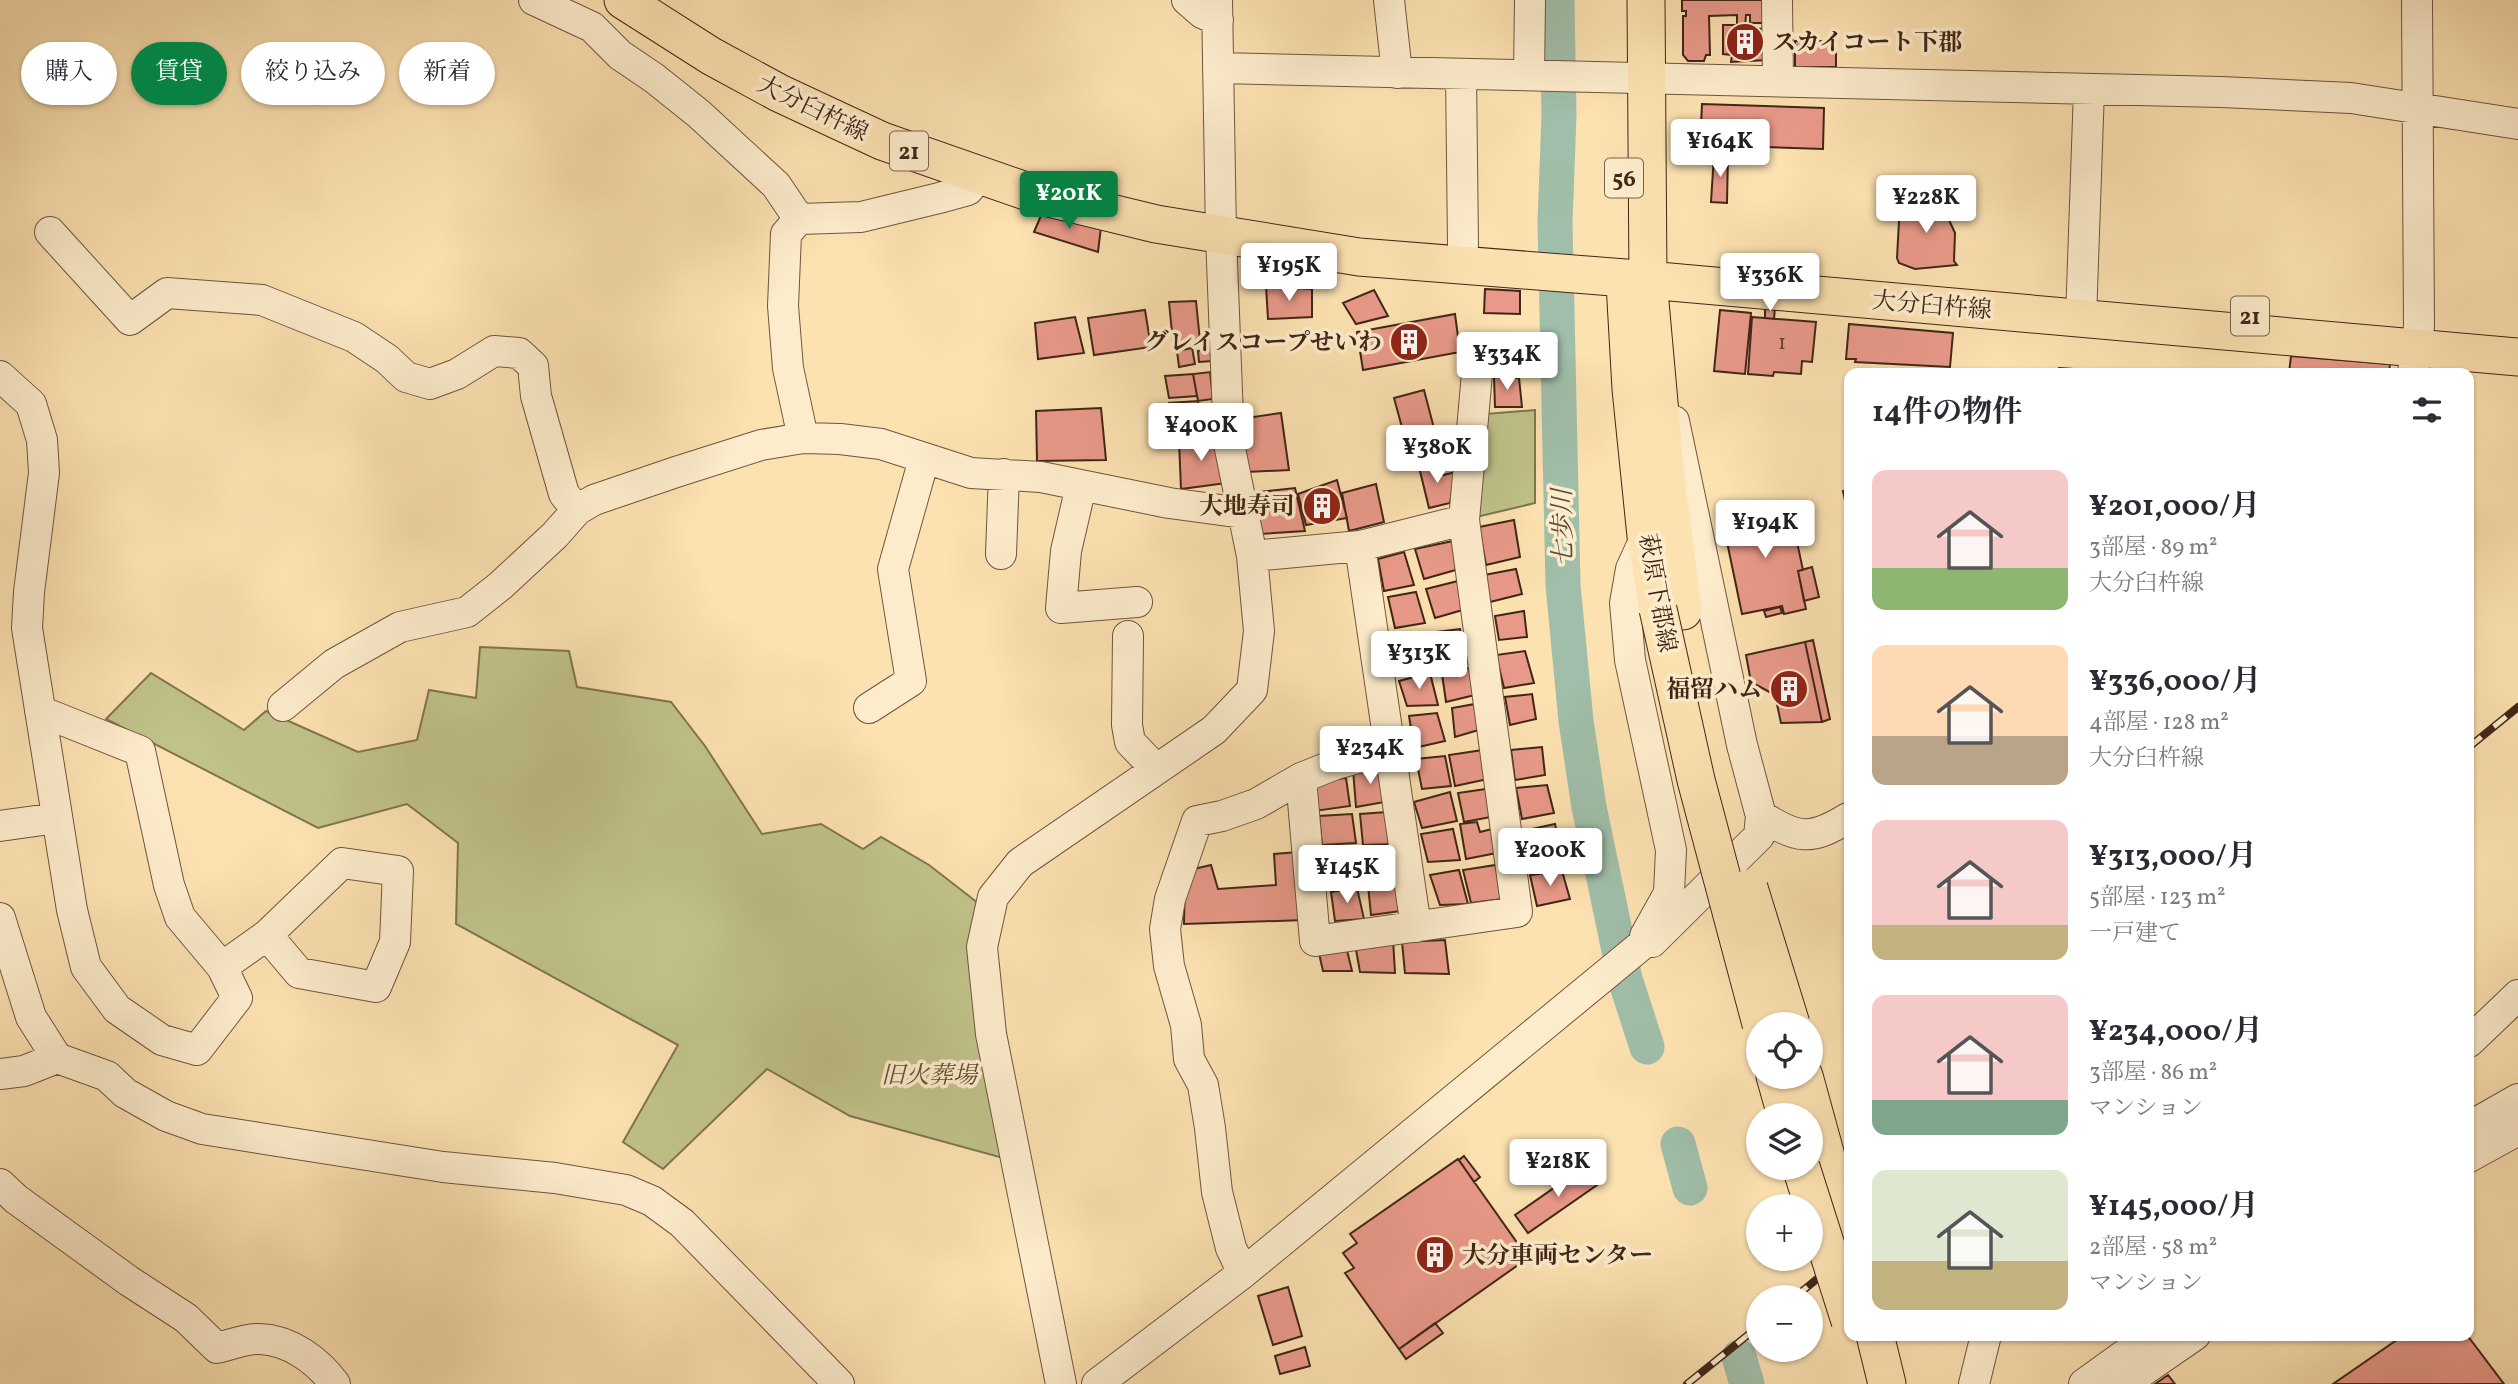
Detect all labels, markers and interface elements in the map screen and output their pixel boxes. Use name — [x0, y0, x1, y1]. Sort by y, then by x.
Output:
building icon: スカイコート下郡 — [1724, 21, 1766, 63]
place label: スカイコート下郡 — [1772, 27, 1962, 61]
chip: 購入 — [21, 42, 117, 105]
chip: 賃貸 — [131, 42, 227, 105]
chip: 絞り込み — [241, 42, 385, 105]
chip: 新着 — [399, 42, 495, 105]
street label: 大分臼杵線 — [751, 68, 874, 151]
pin: ¥164K — [1671, 120, 1769, 179]
text: ¥164K — [1687, 126, 1753, 158]
road number: 21 — [890, 132, 928, 170]
road number: 56 — [1605, 158, 1643, 197]
pin: ¥201K — [1020, 172, 1118, 231]
pin: ¥228K — [1877, 176, 1975, 235]
text: ¥201K — [1036, 178, 1102, 210]
text: ¥228K — [1892, 182, 1960, 214]
pin: ¥195K — [1240, 244, 1338, 303]
text: ¥195K — [1257, 250, 1321, 282]
pin: ¥336K — [1721, 254, 1819, 313]
text: ¥336K — [1736, 260, 1804, 292]
street label: 大分臼杵線 — [1871, 285, 1993, 329]
road number: 21 — [2231, 296, 2269, 336]
building icon: グレイスコープせいわ — [1388, 321, 1430, 363]
place label: グレイスコープせいわ — [1145, 327, 1382, 361]
house number: 1 — [1778, 329, 1786, 358]
pin: ¥334K — [1458, 332, 1556, 392]
text: ¥334K — [1473, 339, 1541, 371]
icon: filters — [2408, 391, 2446, 429]
text: 14件の物件 — [1872, 392, 2022, 434]
pin: ¥400K — [1152, 404, 1250, 463]
text: ¥400K — [1164, 410, 1238, 442]
pin: ¥380K — [1388, 426, 1486, 485]
text: ¥380K — [1402, 432, 1472, 464]
building icon: 大地寿司 — [1301, 485, 1343, 527]
water label: 七歩川 — [1545, 486, 1583, 567]
text: ¥201,000/月 — [2089, 486, 2260, 528]
place label: 大地寿司 — [1199, 491, 1295, 525]
icon: home — [1928, 498, 2012, 582]
pin: ¥194K — [1716, 500, 1814, 560]
text: ¥194K — [1732, 507, 1798, 539]
street label: 萩原下郡線 — [1629, 531, 1683, 655]
text: 3部屋 · 89 m² — [2089, 532, 2218, 564]
text: 大分臼杵線 — [2089, 568, 2204, 600]
pin: ¥313K — [1370, 632, 1468, 691]
text: ¥313K — [1387, 638, 1451, 670]
text: ¥336,000/月 — [2089, 661, 2261, 703]
building icon: 福留ハム — [1768, 668, 1810, 710]
icon: home — [1928, 673, 2012, 757]
place label: 福留ハム — [1666, 674, 1762, 708]
text: 4部屋 · 128 m² — [2089, 707, 2229, 739]
pin: ¥234K — [1321, 726, 1419, 786]
text: ¥234K — [1336, 733, 1404, 765]
text: 大分臼杵線 — [2089, 743, 2204, 775]
pin: ¥200K — [1501, 828, 1599, 888]
text: ¥200K — [1514, 835, 1586, 867]
text: ¥313,000/月 — [2089, 836, 2257, 878]
pin: ¥145K — [1298, 846, 1396, 905]
icon: home — [1928, 848, 2012, 932]
text: ¥145K — [1314, 852, 1380, 884]
text: 5部屋 · 123 m² — [2089, 882, 2226, 914]
text: 一戸建て — [2089, 918, 2181, 950]
text: ¥234,000/月 — [2089, 1011, 2263, 1053]
map controls — [1746, 1012, 1823, 1362]
button: locate — [1746, 1012, 1823, 1089]
icon: home — [1928, 1023, 2012, 1107]
text: 3部屋 · 86 m² — [2089, 1057, 2217, 1089]
park label: 旧火葬場 — [881, 1060, 979, 1094]
text: マンション — [2089, 1093, 2203, 1125]
button: layers — [1746, 1103, 1823, 1180]
pin: ¥218K — [1509, 1140, 1607, 1199]
text: ¥218K — [1526, 1146, 1590, 1178]
text: ¥145,000/月 — [2089, 1186, 2258, 1228]
button: + — [1746, 1194, 1823, 1271]
icon: home — [1928, 1198, 2012, 1282]
text: 2部屋 · 58 m² — [2089, 1232, 2217, 1264]
building icon: 大分車両センター — [1414, 1234, 1456, 1276]
place label: 大分車両センター — [1462, 1240, 1653, 1274]
text: マンション — [2089, 1268, 2203, 1300]
button: − — [1746, 1285, 1823, 1362]

